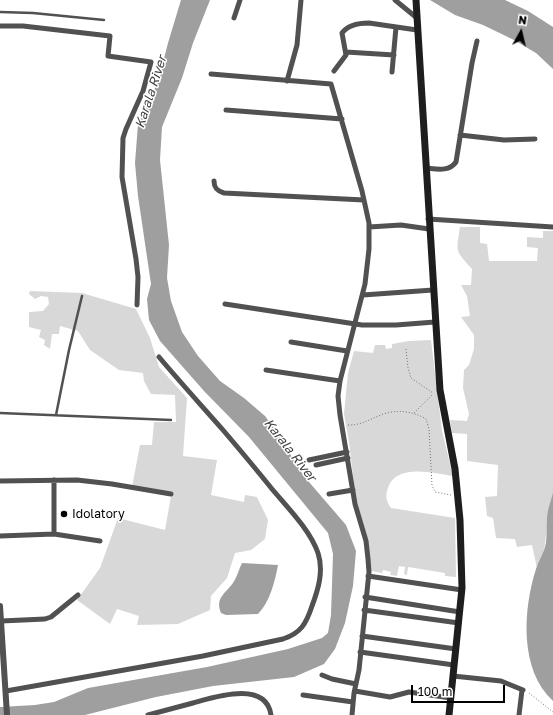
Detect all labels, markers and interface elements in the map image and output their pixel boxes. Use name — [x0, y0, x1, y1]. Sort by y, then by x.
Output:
north arrow — [501, 12, 541, 52]
text: N — [518, 13, 528, 27]
water label: Karala River — [132, 54, 170, 130]
water label: Karala River — [261, 416, 319, 484]
place label: Idolatory — [72, 507, 125, 521]
marker: Idolatory — [59, 509, 69, 519]
scale bar — [413, 677, 507, 703]
text: 100 m — [418, 684, 452, 699]

